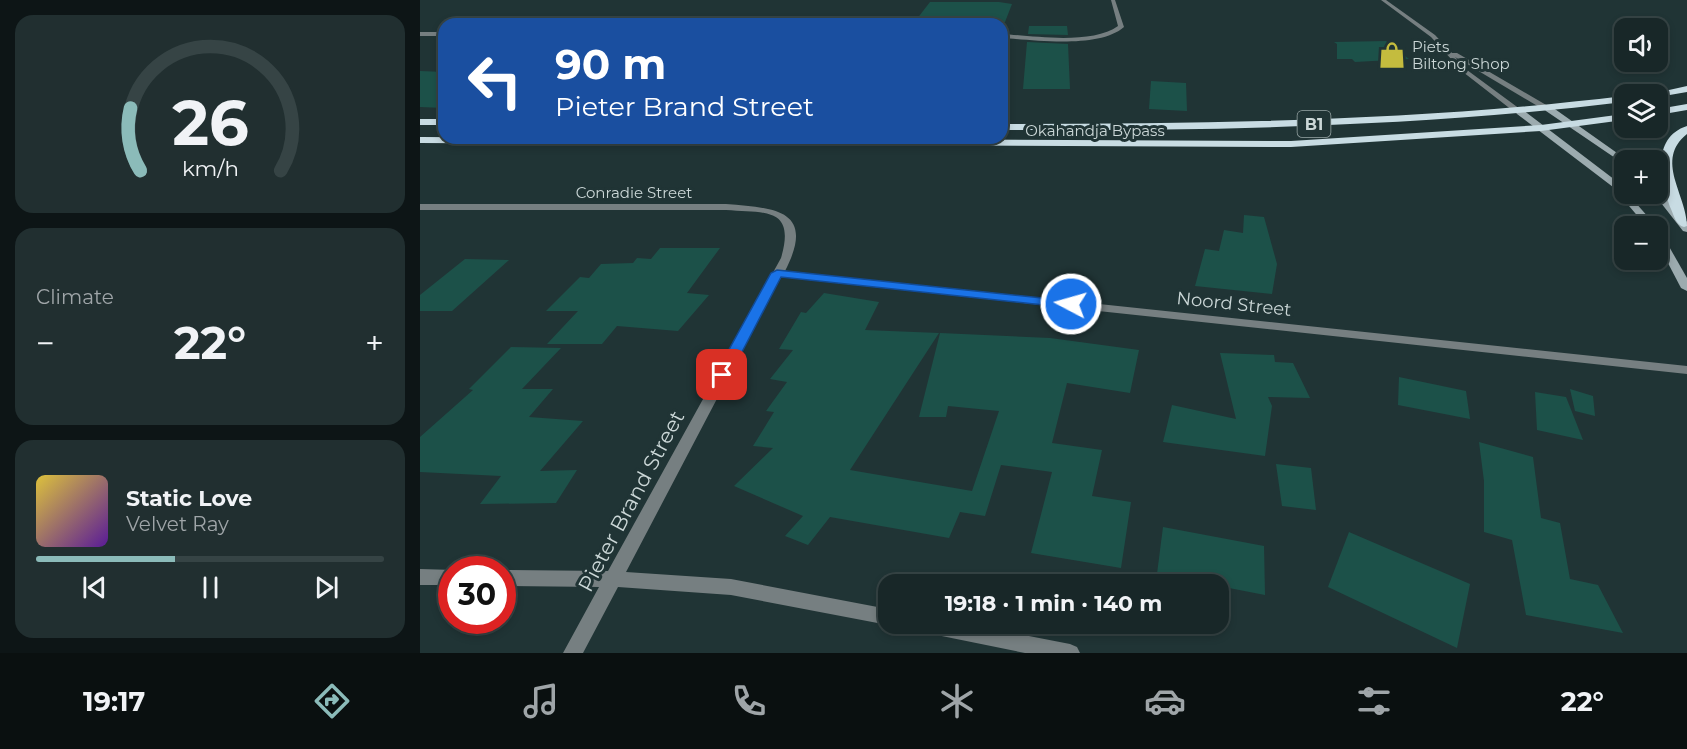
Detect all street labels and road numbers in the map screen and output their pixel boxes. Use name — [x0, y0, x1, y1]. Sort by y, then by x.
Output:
road number: B1 — [1298, 111, 1330, 137]
street label: Okahandja Bypass — [1025, 121, 1165, 140]
street label: Conradie Street — [576, 183, 692, 202]
street label: Noord Street — [1175, 287, 1293, 321]
street label: Pieter Brand Street — [573, 406, 689, 596]

